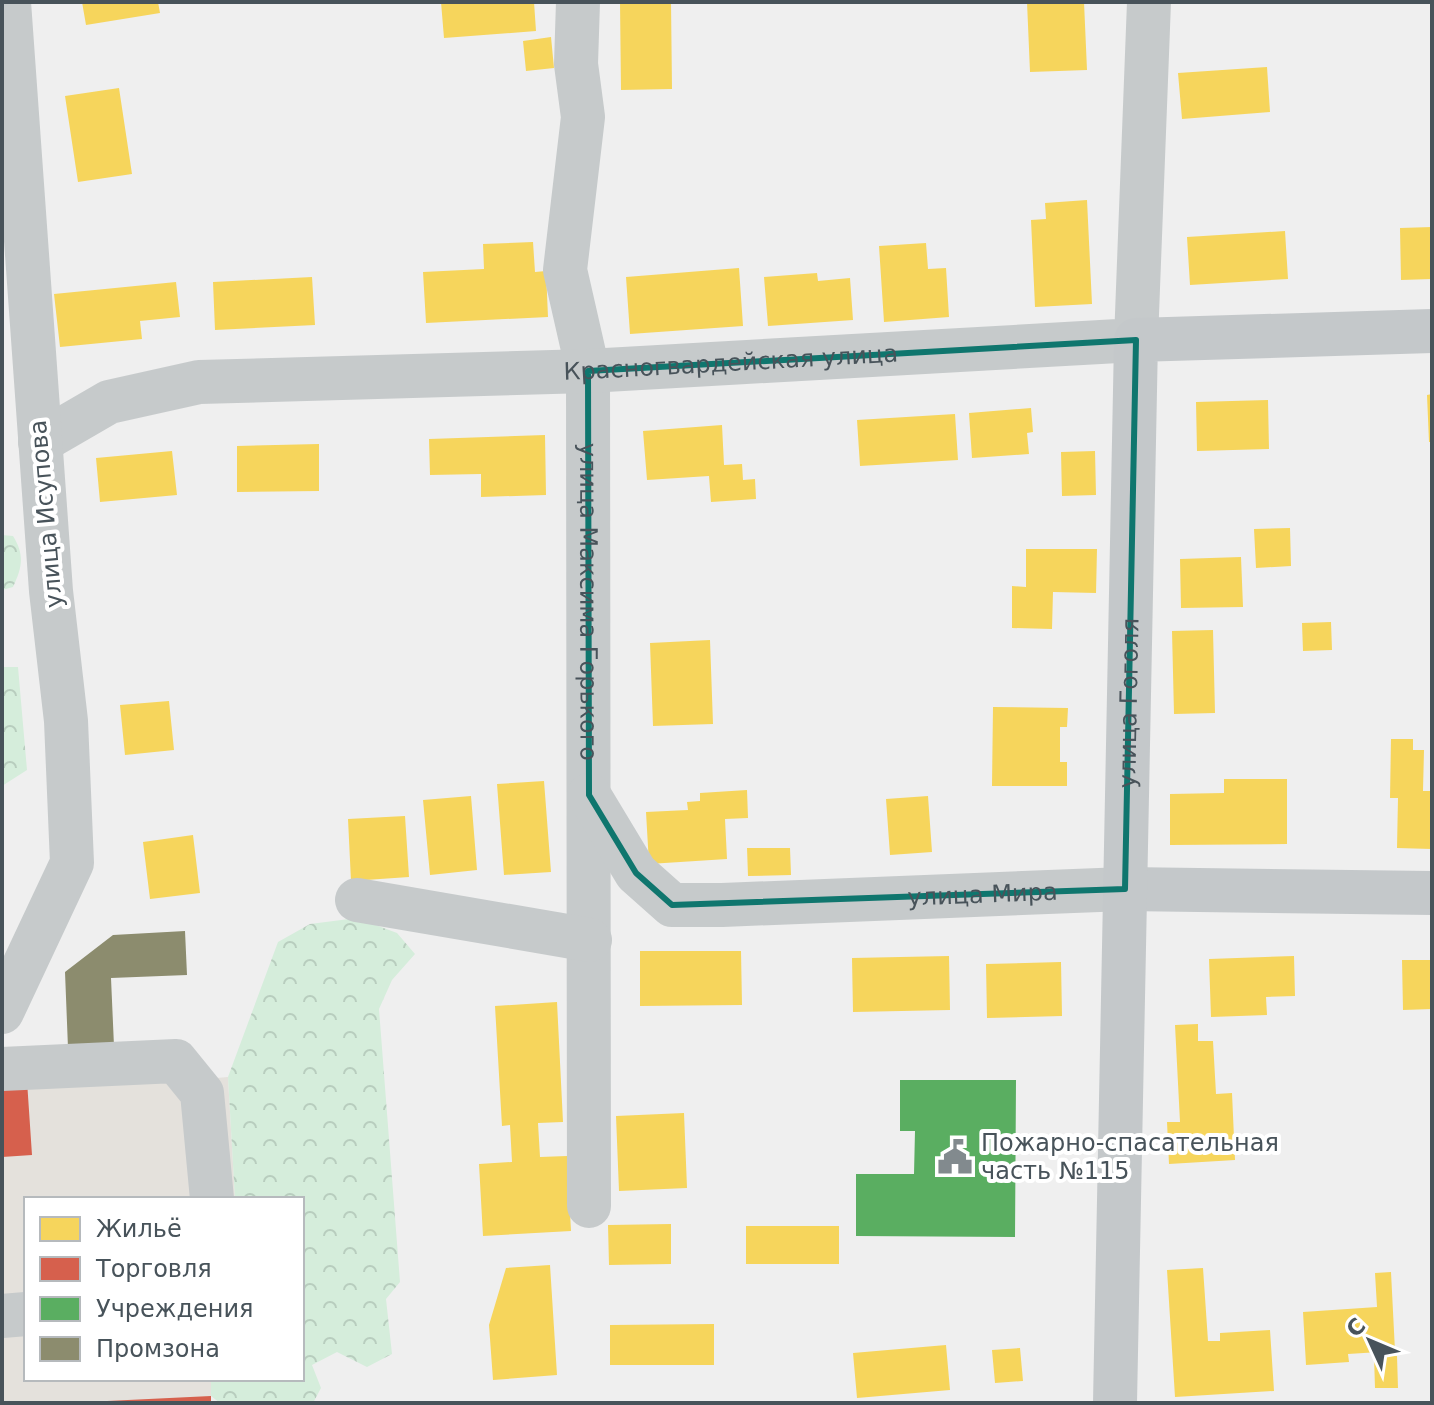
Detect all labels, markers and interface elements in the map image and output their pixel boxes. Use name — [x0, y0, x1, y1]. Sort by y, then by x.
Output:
street label: Красногвардейская улица — [563, 339, 899, 386]
street label: улица Исупова — [24, 419, 68, 609]
street label: улица Максима Горького — [574, 443, 602, 761]
street label: улица Гоголя — [1113, 618, 1145, 789]
street label: улица Мира — [907, 878, 1058, 912]
place label: Пожарно-спасательная часть №115 — [981, 1129, 1279, 1185]
public building icon: Пожарно-спасательная часть №115 — [936, 1138, 974, 1176]
legend — [24, 1197, 304, 1381]
text: Жильё — [96, 1215, 182, 1243]
text: Торговля — [95, 1255, 212, 1283]
text: Учреждения — [96, 1295, 254, 1323]
north arrow — [1330, 1301, 1410, 1381]
text: С — [1341, 1313, 1371, 1342]
text: Промзона — [96, 1335, 220, 1363]

